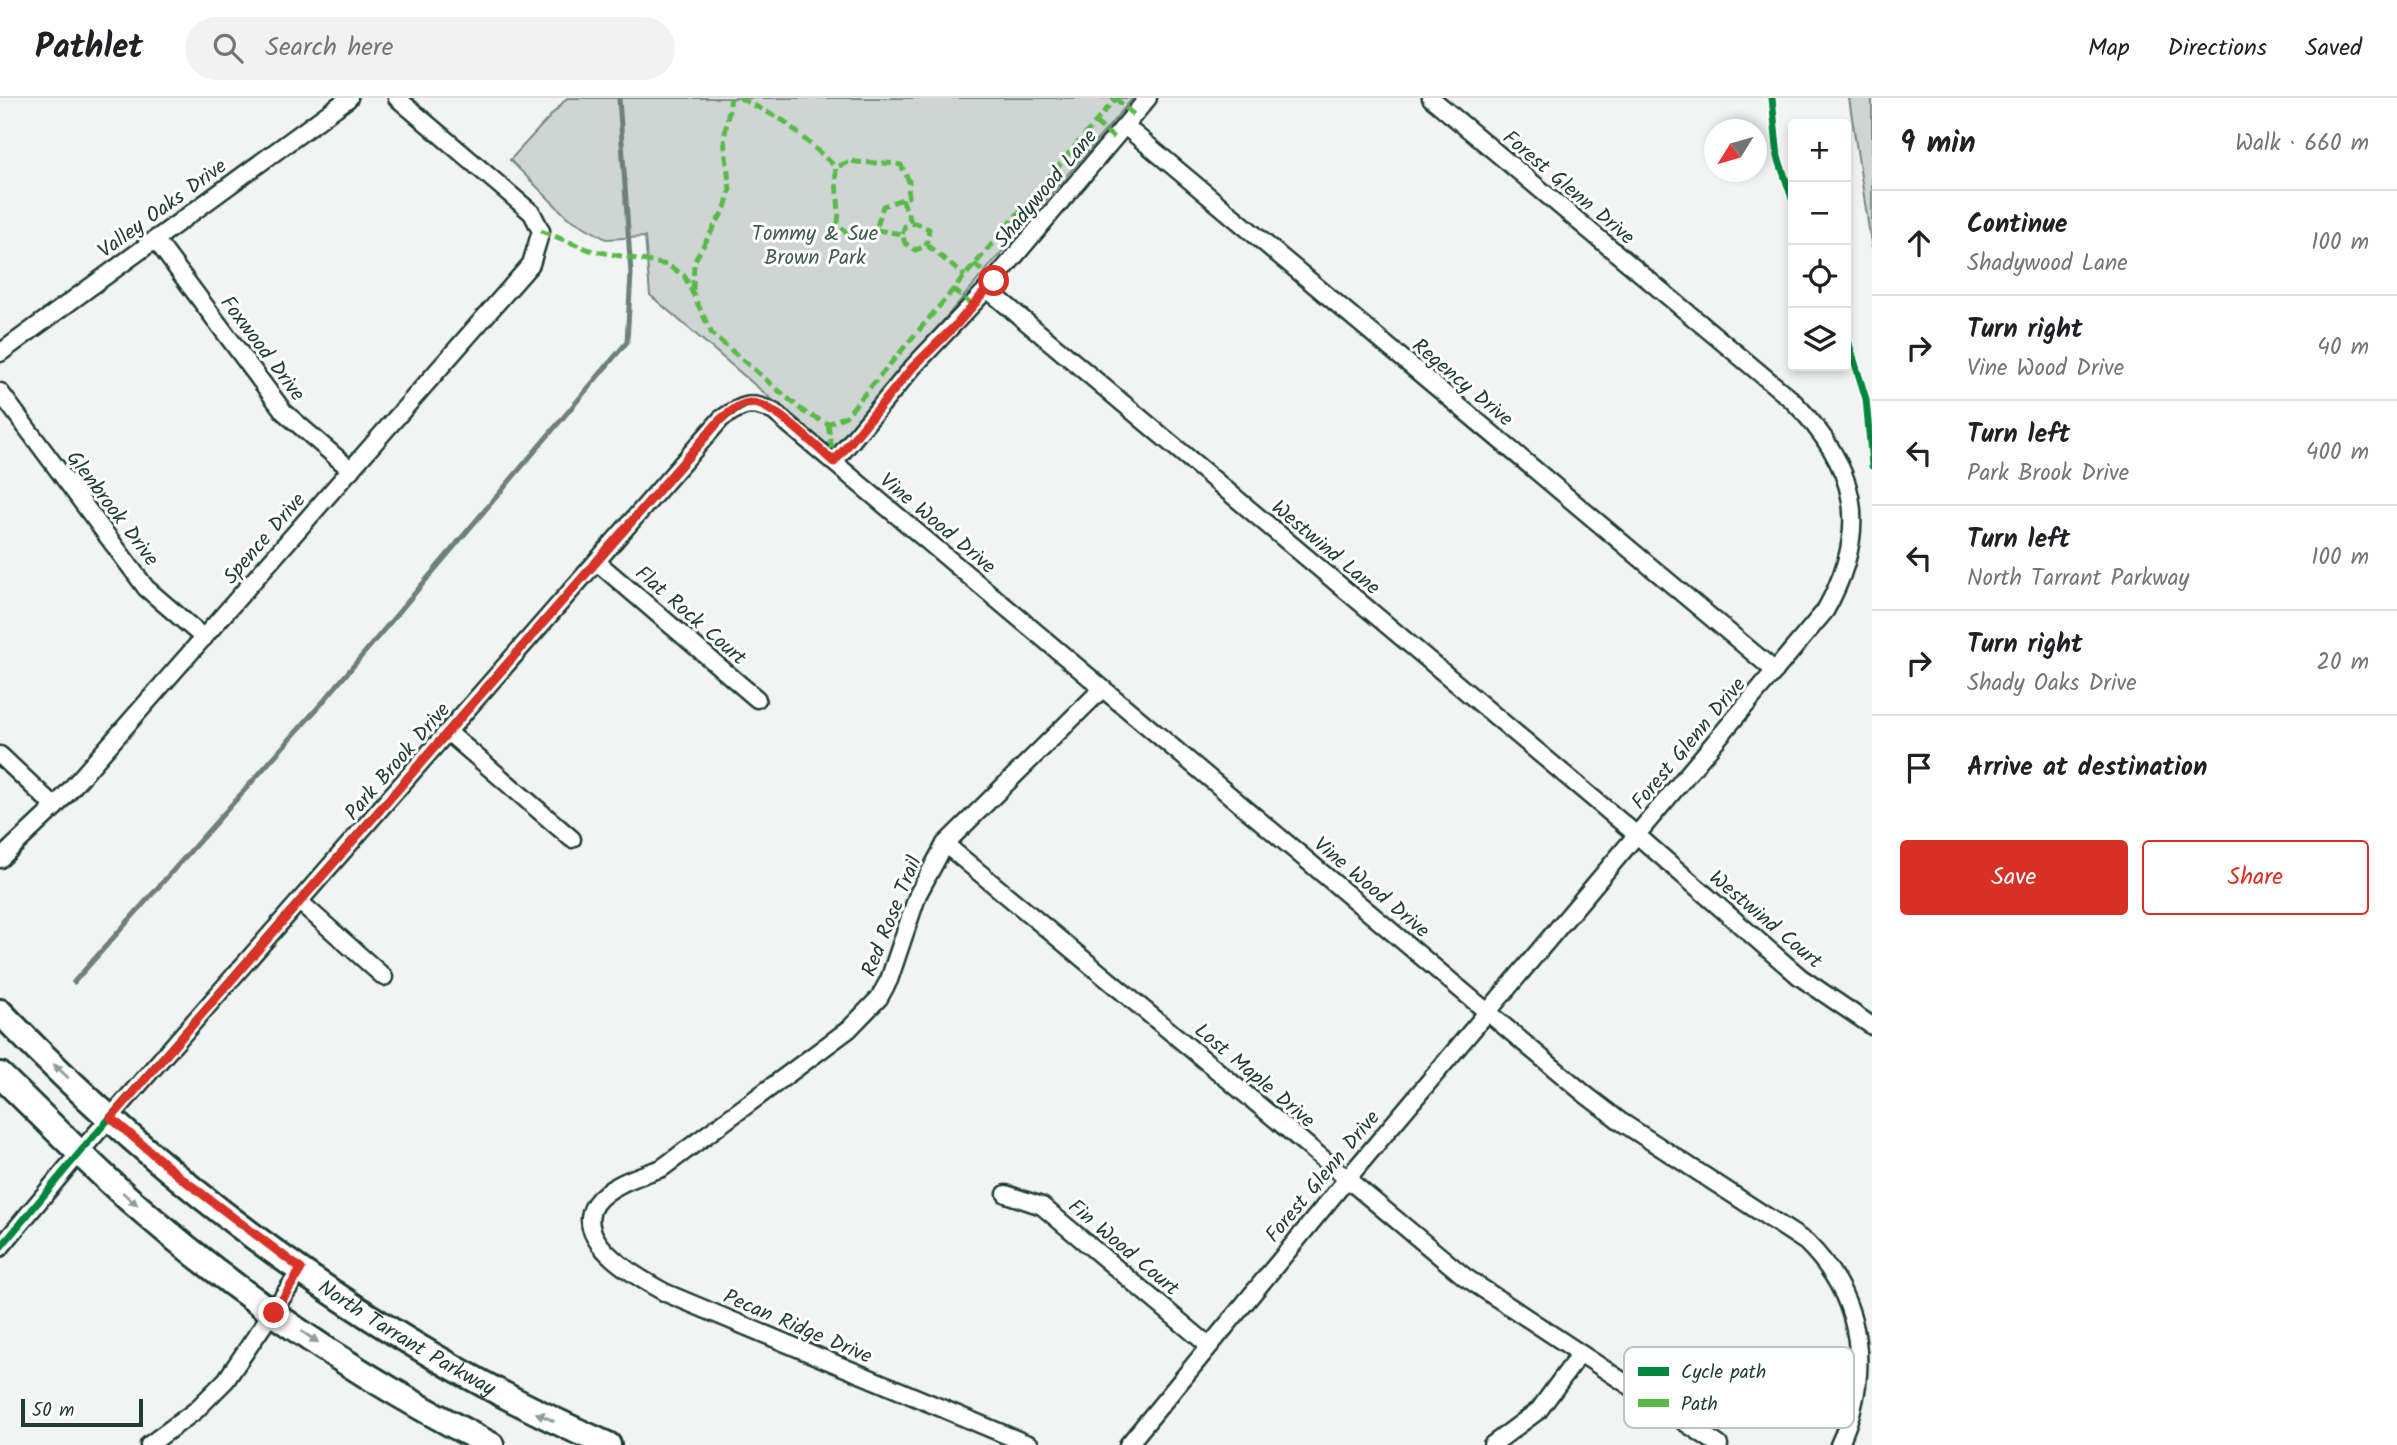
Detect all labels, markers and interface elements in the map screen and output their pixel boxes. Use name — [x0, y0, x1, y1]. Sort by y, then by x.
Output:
search box — [185, 17, 675, 80]
text: Pathlet — [35, 22, 143, 75]
text: Search here — [265, 27, 393, 69]
icon: search — [209, 29, 247, 67]
text: Map — [2088, 29, 2130, 68]
text: Directions — [2168, 29, 2267, 68]
text: Saved — [2305, 29, 2362, 68]
north arrow — [1704, 119, 1767, 182]
map controls — [1788, 119, 1851, 371]
button: + — [1788, 119, 1851, 182]
text: 9 min — [1900, 120, 1976, 168]
street label: Shadywood Lane — [986, 122, 1106, 256]
street label: Forest Glenn Drive — [1494, 123, 1642, 254]
text: Walk · 660 m — [2235, 126, 2369, 162]
street label: Valley Oaks Drive — [91, 151, 235, 267]
button: − — [1788, 182, 1851, 245]
text: Continue — [1967, 204, 2068, 246]
park label: Tommy & Sue Brown Park — [752, 218, 879, 275]
icon: ahead — [1900, 224, 1938, 262]
text: 100 m — [2311, 225, 2369, 261]
button: locate — [1788, 245, 1851, 308]
text: Shadywood Lane — [1967, 246, 2128, 282]
route start — [978, 265, 1009, 296]
street label: Foxwood Drive — [211, 289, 313, 409]
button: layers — [1788, 308, 1851, 371]
text: Turn right — [1967, 309, 2083, 351]
icon: right — [1900, 329, 1938, 367]
text: 40 m — [2317, 330, 2369, 366]
street label: Regency Drive — [1404, 331, 1520, 436]
text: Vine Wood Drive — [1967, 351, 2124, 387]
text: Turn left — [1967, 414, 2070, 456]
icon: left — [1900, 434, 1938, 472]
text: 400 m — [2306, 435, 2369, 471]
street label: Glenbrook Drive — [57, 444, 167, 574]
text: Park Brook Drive — [1967, 456, 2129, 492]
street label: Vine Wood Drive — [872, 465, 1003, 583]
street label: Spence Drive — [216, 485, 315, 592]
street label: Westwind Lane — [1263, 492, 1387, 604]
text: Turn left — [1967, 519, 2070, 561]
icon: left — [1900, 539, 1938, 577]
text: 100 m — [2311, 540, 2369, 576]
street label: Flat Rock Court — [627, 558, 754, 675]
text: North Tarrant Parkway — [1967, 561, 2189, 597]
text: Turn right — [1967, 624, 2083, 666]
icon: right — [1900, 644, 1938, 682]
text: 20 m — [2317, 645, 2369, 681]
text: Shady Oaks Drive — [1967, 666, 2137, 702]
street label: Forest Glenn Drive — [1624, 670, 1755, 818]
street label: Park Brook Drive — [337, 695, 459, 829]
text: Arrive at destination — [1967, 747, 2207, 789]
icon: arrive — [1900, 749, 1938, 787]
street label: Vine Wood Drive — [1306, 829, 1437, 947]
button: Save — [1900, 840, 2128, 915]
button: Share — [2142, 840, 2369, 915]
street label: Red Rose Trail — [853, 851, 932, 982]
street label: Westwind Court — [1701, 863, 1830, 978]
street label: Lost Maple Drive — [1186, 1015, 1322, 1137]
one-way arrow — [53, 1064, 70, 1080]
street label: Forest Glenn Drive — [1258, 1103, 1389, 1251]
one-way arrow — [121, 1191, 139, 1207]
street label: Fin Wood Court — [1060, 1191, 1187, 1305]
street label: North Tarrant Parkway — [310, 1272, 501, 1406]
street label: Pecan Ridge Drive — [718, 1281, 878, 1374]
route end — [258, 1297, 289, 1328]
one-way arrow — [300, 1331, 320, 1344]
legend — [1624, 1347, 1854, 1428]
text: Cycle path — [1681, 1358, 1766, 1388]
text: Path — [1681, 1390, 1718, 1420]
scale bar — [21, 1396, 144, 1428]
text: 50 m — [32, 1396, 74, 1426]
one-way arrow — [535, 1411, 556, 1422]

